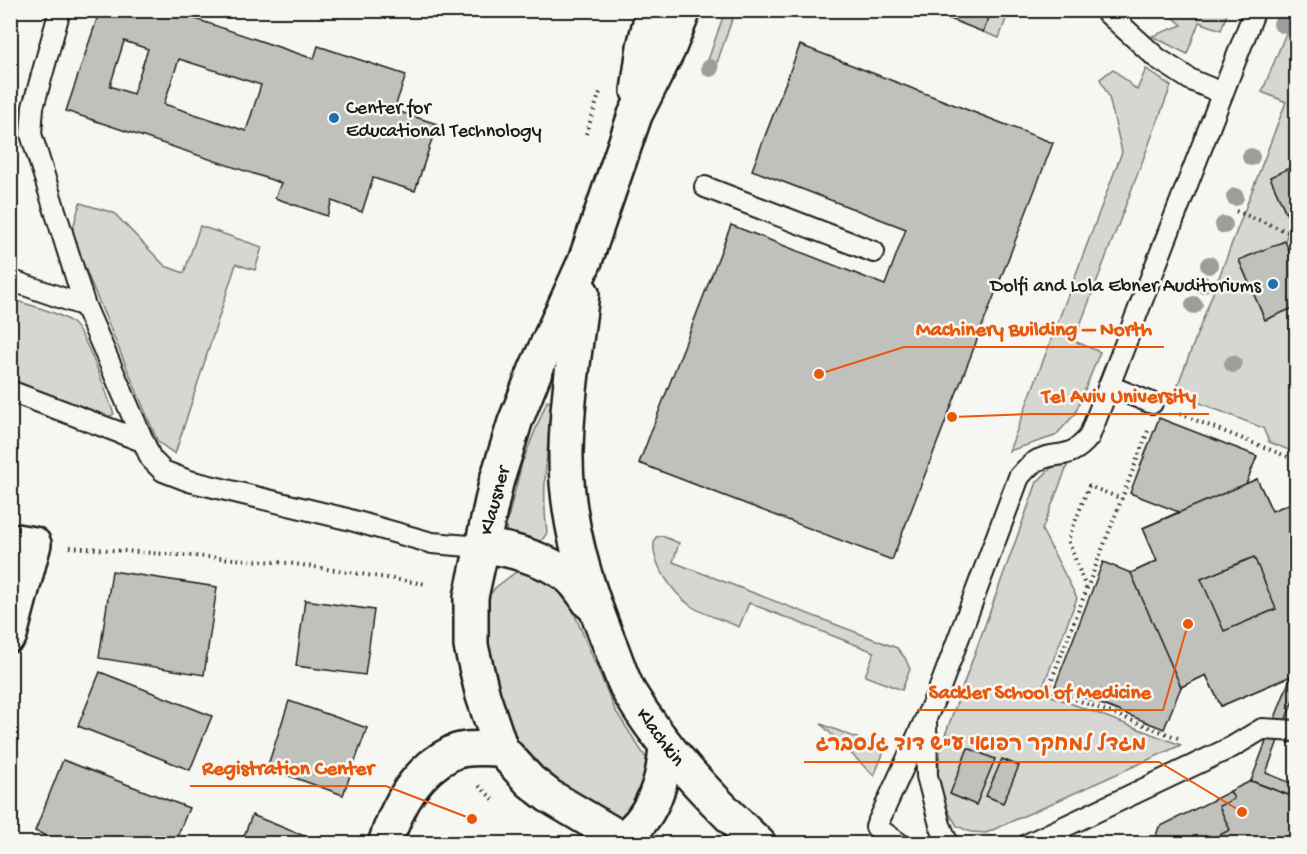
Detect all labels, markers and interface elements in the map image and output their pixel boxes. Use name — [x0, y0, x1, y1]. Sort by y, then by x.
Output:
place label: Center for Educational Technology — [346, 98, 542, 144]
marker: Center for Educational Technology — [327, 111, 341, 125]
place label: Dolfi and Lola Ebner Auditoriums — [988, 276, 1262, 299]
marker: Dolfi and Lola Ebner Auditoriums — [1266, 277, 1280, 291]
callout: Machinery Building – North — [904, 308, 1164, 347]
text: Machinery Building – North — [916, 319, 1153, 344]
callout: Tel Aviv University — [1030, 375, 1209, 414]
text: Tel Aviv University — [1040, 386, 1197, 411]
street label: Klausner — [476, 462, 517, 538]
callout: Sackler School of Medicine — [917, 671, 1163, 710]
text: Sackler School of Medicine — [929, 682, 1152, 707]
street label: Klachkin — [630, 704, 689, 772]
callout: מגדל למחקר רפואי ע"ש דוד גלסברג — [804, 723, 1159, 762]
text: מגדל למחקר רפואי ע"ש דוד גלסברג — [816, 732, 1146, 759]
callout: Registration Center — [190, 747, 386, 786]
text: Registration Center — [201, 758, 376, 783]

